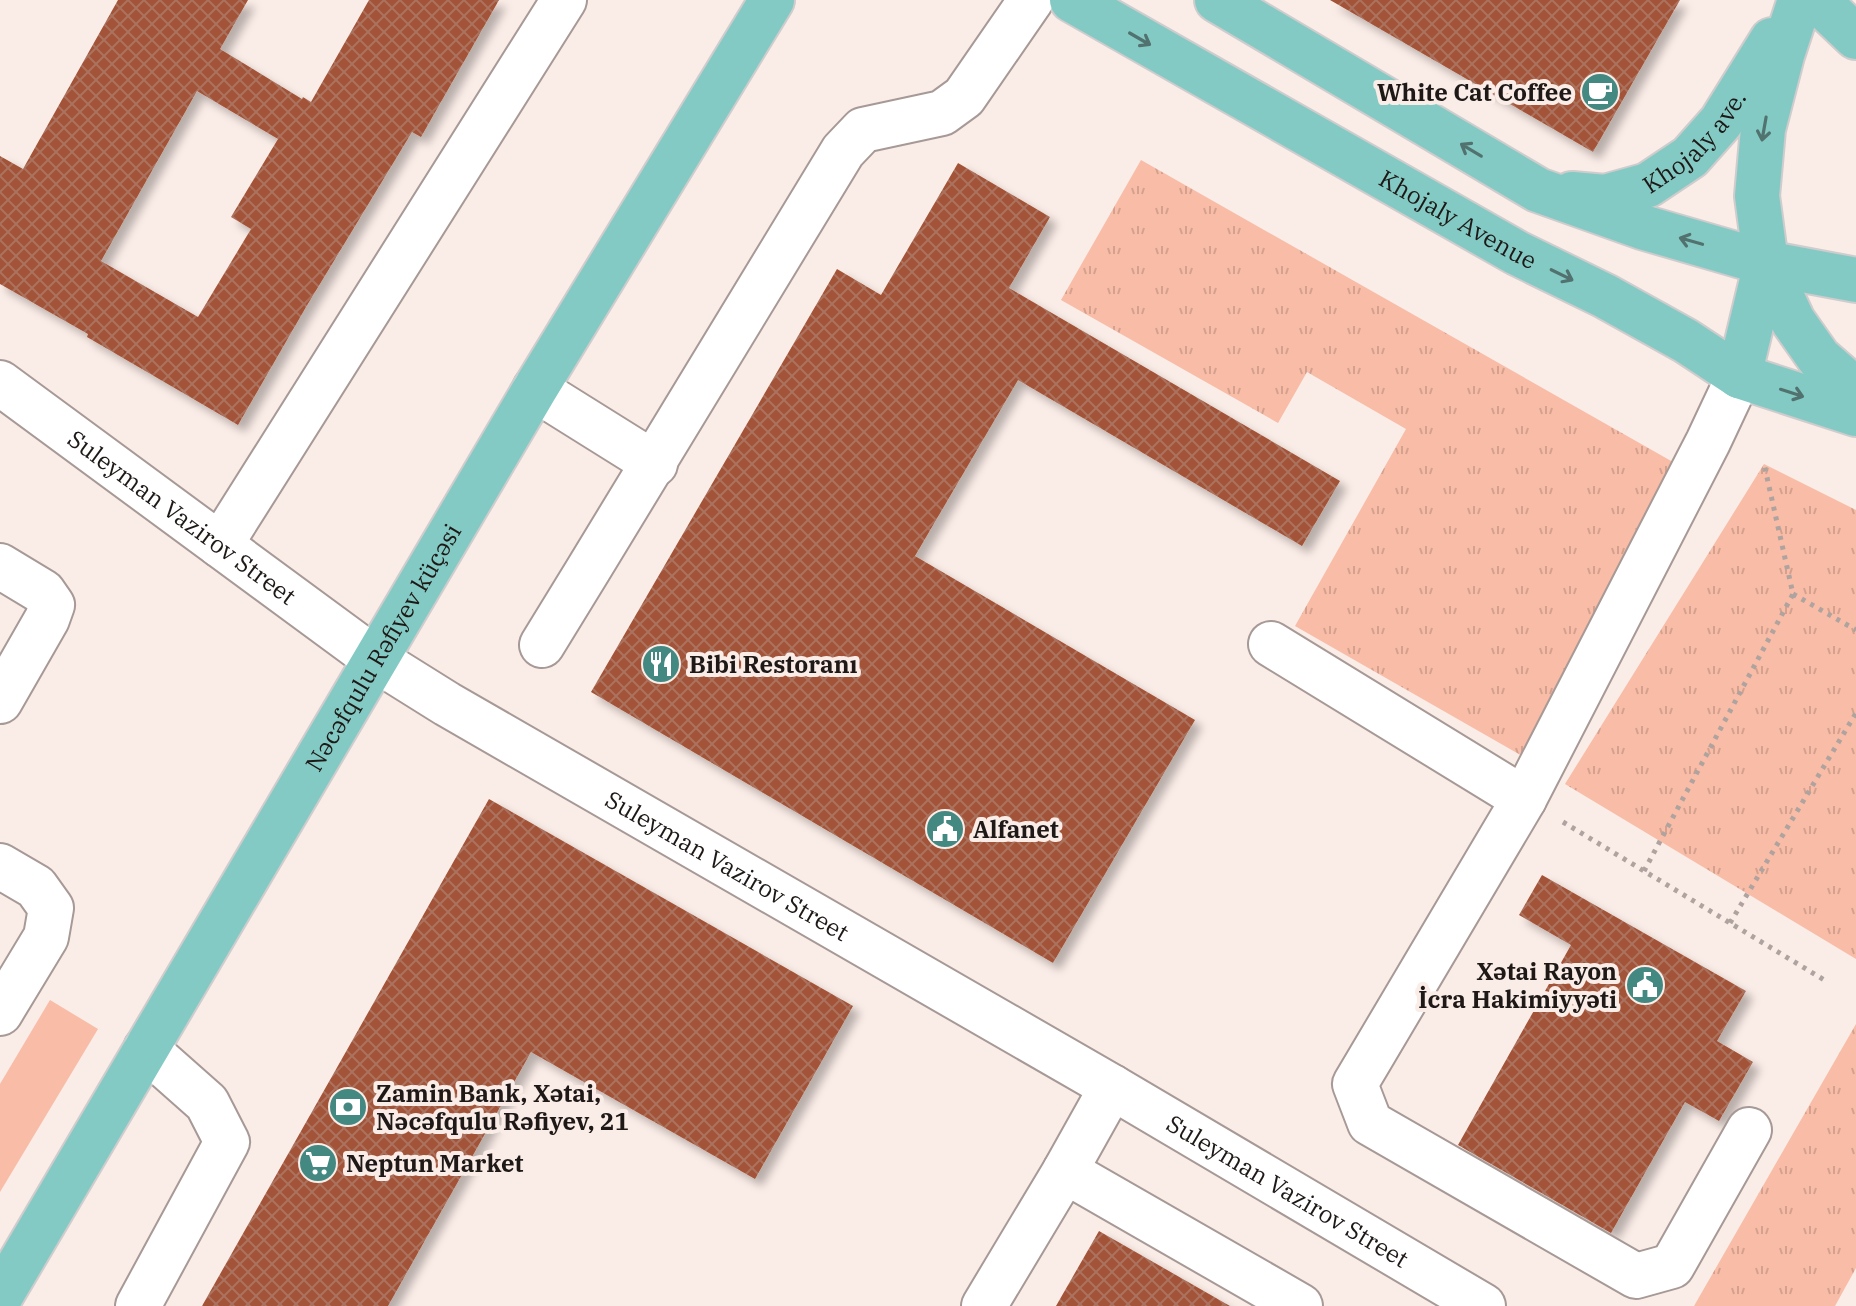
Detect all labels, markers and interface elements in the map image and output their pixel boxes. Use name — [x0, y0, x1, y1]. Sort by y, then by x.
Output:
one-way arrow — [1128, 31, 1151, 47]
cafe icon: White Cat Coffee — [1579, 71, 1621, 113]
place label: White Cat Coffee — [1377, 76, 1572, 108]
street label: Khojaly ave. — [1636, 84, 1753, 200]
one-way arrow — [1756, 116, 1771, 141]
one-way arrow — [1460, 142, 1483, 158]
street label: Khojaly Avenue — [1374, 162, 1542, 276]
one-way arrow — [1678, 233, 1704, 248]
one-way arrow — [1549, 268, 1573, 283]
one-way arrow — [1779, 387, 1804, 402]
street label: Suleyman Vazirov Street — [61, 422, 303, 612]
street label: Nəcəfqulu Rəfiyev küçəsi — [297, 518, 468, 777]
restaurant icon: ‌Bibi Restoranı — [640, 643, 682, 685]
place label: ‌Bibi Restoranı — [689, 648, 858, 680]
street label: Suleyman Vazirov Street — [600, 783, 855, 948]
public building icon: Alfanet — [924, 808, 966, 850]
place label: Alfanet — [973, 813, 1059, 845]
place label: Xətai Rayon İcra Hakimiyyəti — [1418, 955, 1617, 1015]
public building icon: Xətai Rayon İcra Hakimiyyəti — [1624, 964, 1666, 1006]
place label: Zamin Bank, Xətai, Nəcəfqulu Rəfiyev, 21 — [376, 1077, 629, 1137]
bank icon: Zamin Bank, Xətai, Nəcəfqulu Rəfiyev, 21 — [327, 1086, 369, 1128]
street label: Suleyman Vazirov Street — [1161, 1107, 1415, 1275]
supermarket icon: Neptun Market — [297, 1142, 339, 1184]
place label: Neptun Market — [346, 1147, 523, 1179]

